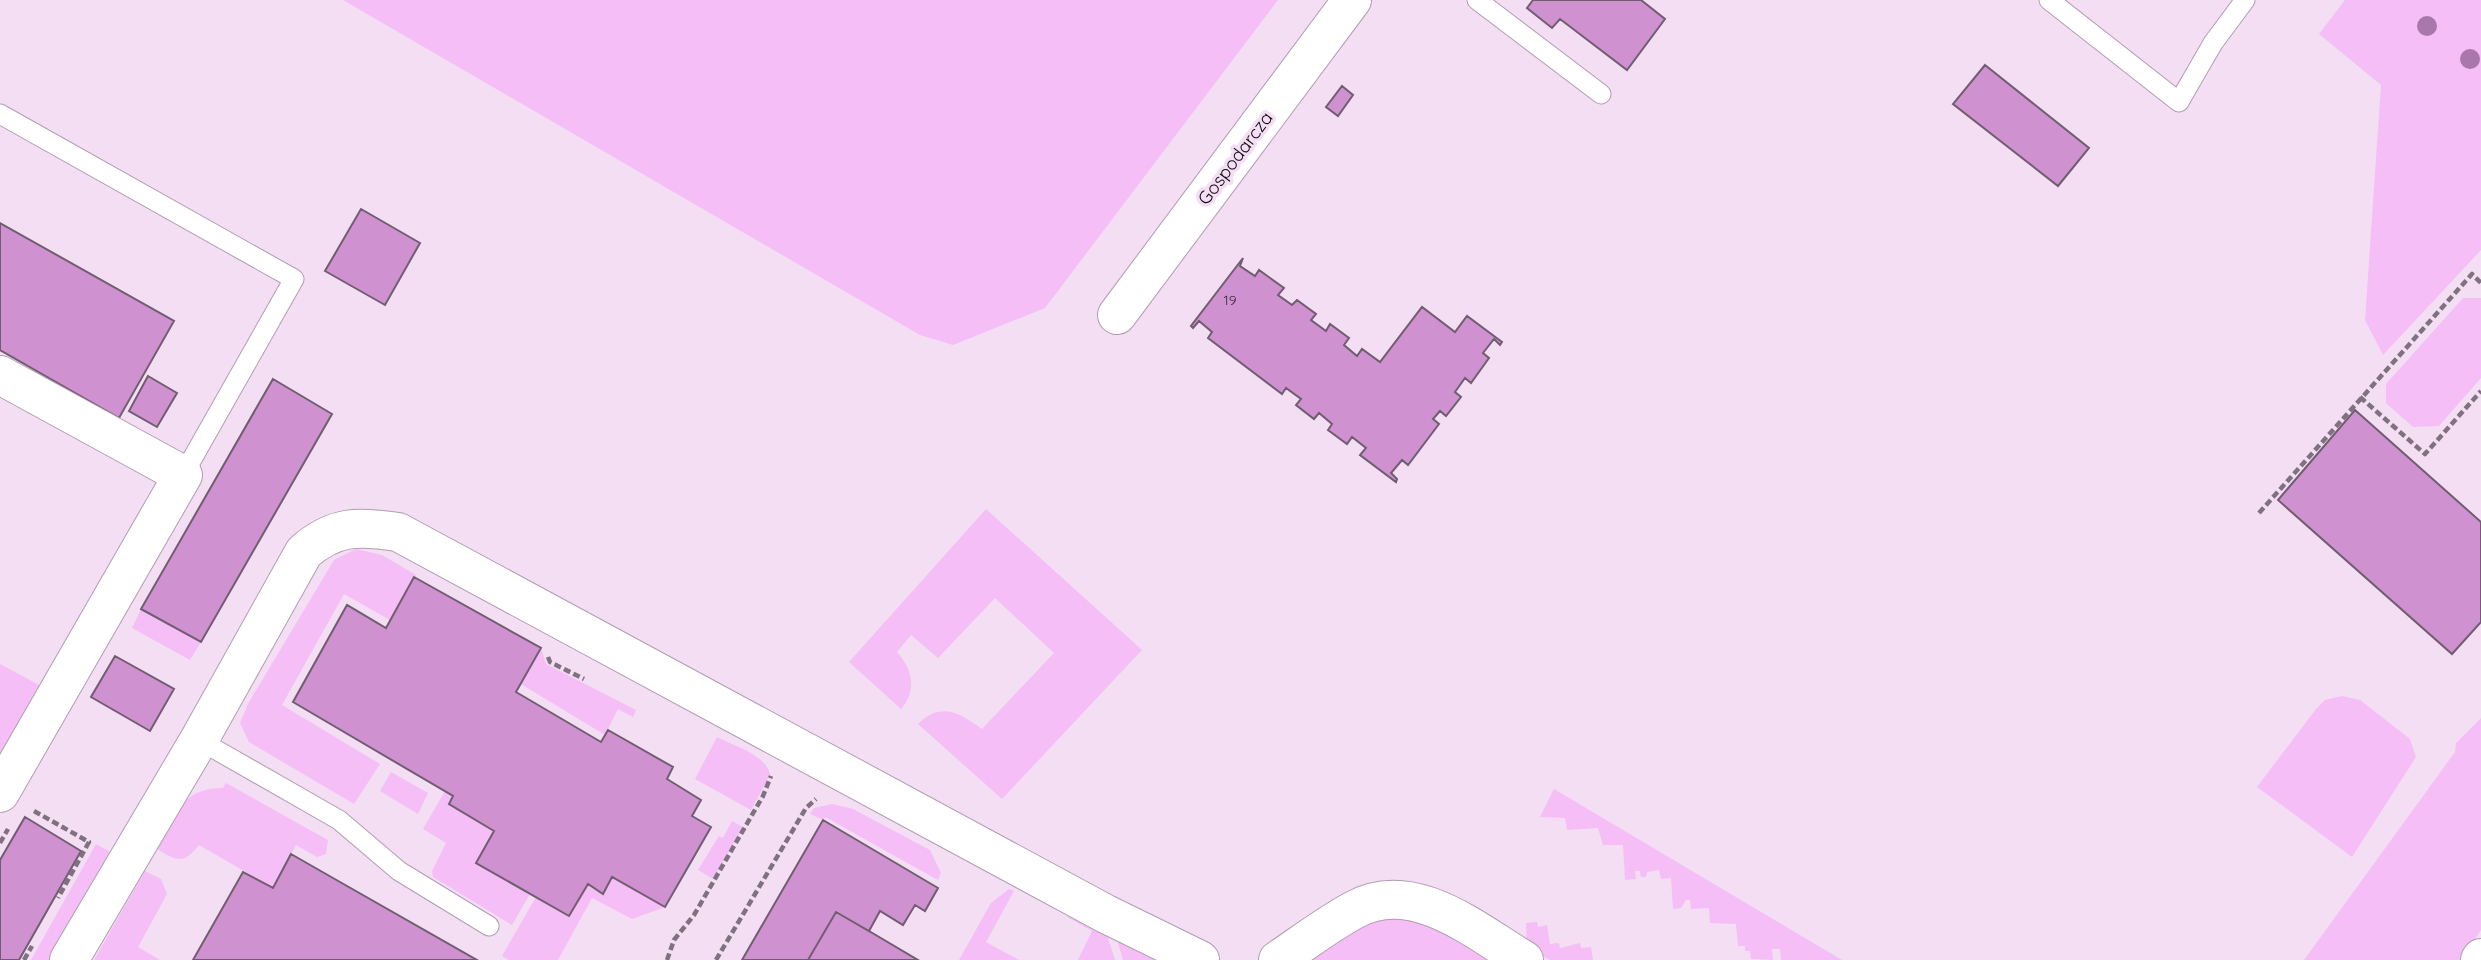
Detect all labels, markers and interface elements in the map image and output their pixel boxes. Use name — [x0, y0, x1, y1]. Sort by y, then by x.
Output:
street label: Gospodarcza — [1192, 107, 1278, 209]
house number: 19 — [1224, 291, 1237, 309]

